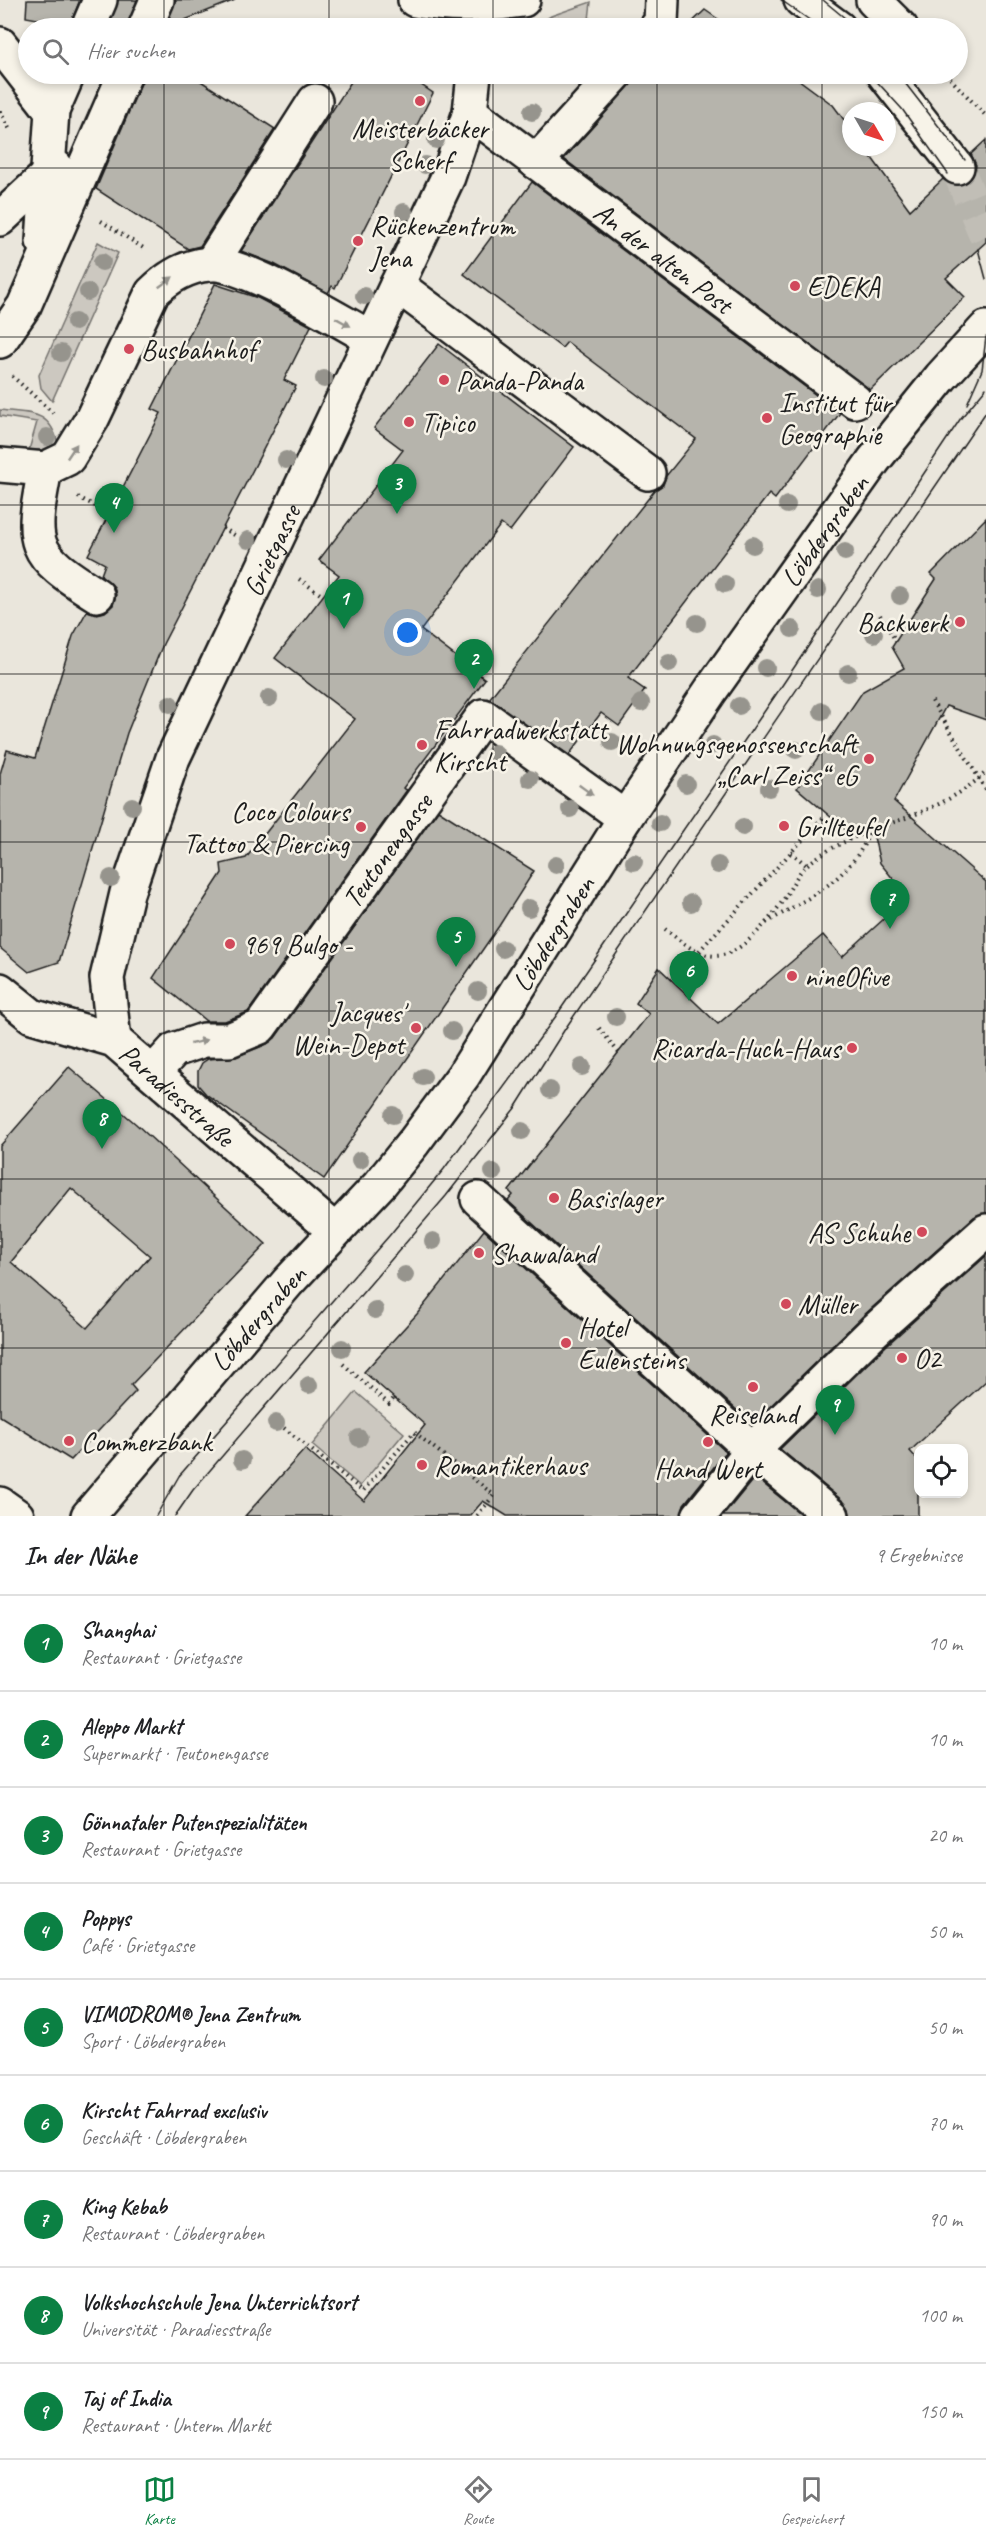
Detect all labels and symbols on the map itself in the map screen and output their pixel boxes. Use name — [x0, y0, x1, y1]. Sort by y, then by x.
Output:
marker: Meisterbäcker Scherf — [413, 94, 427, 108]
north arrow — [842, 102, 896, 156]
place label: Meisterbäcker Scherf — [352, 111, 490, 178]
street label: An der alten Post — [587, 194, 742, 322]
place label: Rückenzentrum Jena — [368, 208, 516, 275]
marker: Rückenzentrum Jena — [351, 234, 365, 248]
place label: EDEKA — [807, 269, 881, 304]
one-way arrow — [158, 276, 173, 288]
marker: EDEKA — [788, 279, 802, 293]
one-way arrow — [335, 317, 352, 327]
place label: Busbahnhof — [141, 332, 262, 367]
marker: Busbahnhof — [122, 342, 136, 356]
place label: Panda-Panda — [456, 363, 585, 398]
marker: Panda-Panda — [437, 373, 451, 387]
place label: Institut für Geographie — [779, 385, 894, 452]
place label: Tipico — [421, 405, 477, 440]
marker: Institut für Geographie — [760, 411, 774, 425]
marker: Tipico — [402, 415, 416, 429]
one-way arrow — [66, 443, 78, 459]
pin: 3 — [378, 464, 416, 514]
street label: Löbdergraben — [772, 466, 877, 593]
pin: 4 — [94, 484, 134, 533]
street label: Grietgasse — [235, 497, 309, 602]
pin: 1 — [324, 580, 364, 629]
place label: Backwerk — [857, 605, 950, 640]
marker: Backwerk — [953, 615, 967, 629]
your location — [393, 618, 422, 647]
pin: 2 — [454, 640, 494, 689]
place label: Fahrradwerkstatt Kirscht — [434, 712, 610, 779]
place label: Wohnungsgenossenschaft „Carl Zeiss“ eG — [616, 726, 860, 793]
marker: Fahrradwerkstatt Kirscht — [415, 738, 429, 752]
marker: Wohnungsgenossenschaft „Carl Zeiss“ eG — [862, 752, 876, 766]
street label: Teutonengasse — [334, 784, 441, 914]
one-way arrow — [577, 784, 593, 796]
place label: Coco Colours Tattoo & Piercing — [184, 794, 351, 861]
place label: Grillteufel — [796, 809, 891, 844]
marker: Grillteufel — [777, 819, 791, 833]
marker: Coco Colours Tattoo & Piercing — [354, 820, 368, 834]
street label: Löbdergraben — [503, 868, 603, 997]
pin: 7 — [870, 880, 910, 929]
pin: 5 — [436, 918, 476, 967]
place label: 969 Bulgo - — [242, 927, 354, 962]
marker: 969 Bulgo - — [223, 937, 237, 951]
pin: 6 — [670, 952, 708, 1001]
place label: nineOfive — [804, 959, 891, 994]
marker: nineOfive — [785, 969, 799, 983]
place label: Jacques' Wein-Depot — [292, 995, 410, 1062]
marker: Jacques' Wein-Depot — [409, 1021, 423, 1035]
place label: Ricarda-Huch-Haus — [651, 1031, 842, 1066]
street label: Paradiesstraße — [112, 1035, 243, 1155]
one-way arrow — [190, 1037, 209, 1046]
marker: Ricarda-Huch-Haus — [845, 1041, 859, 1055]
pin: 8 — [82, 1100, 122, 1149]
place label: Basislager — [566, 1181, 664, 1216]
marker: Basislager — [547, 1191, 561, 1205]
place label: AS Schuhe — [808, 1215, 912, 1250]
marker: AS Schuhe — [915, 1225, 929, 1239]
place label: Shawaland — [491, 1236, 600, 1271]
marker: Shawaland — [472, 1246, 486, 1260]
street label: Löbdergraben — [202, 1256, 314, 1378]
place label: Müller — [798, 1287, 859, 1322]
marker: Müller — [779, 1297, 793, 1311]
place label: Hotel Eulensteins — [578, 1310, 688, 1377]
marker: Hotel Eulensteins — [559, 1336, 573, 1350]
place label: O2 — [914, 1341, 943, 1376]
marker: O2 — [895, 1351, 909, 1365]
marker: Reiseland — [746, 1380, 760, 1394]
pin: 9 — [816, 1386, 854, 1435]
place label: Reiseland — [709, 1397, 801, 1432]
place label: Commerzbank — [81, 1424, 214, 1459]
marker: Commerzbank — [62, 1434, 76, 1448]
marker: Hand Wert — [701, 1435, 715, 1449]
place label: Romantikerhaus — [434, 1448, 589, 1483]
place label: Hand Wert — [655, 1451, 764, 1486]
marker: Romantikerhaus — [415, 1458, 429, 1472]

